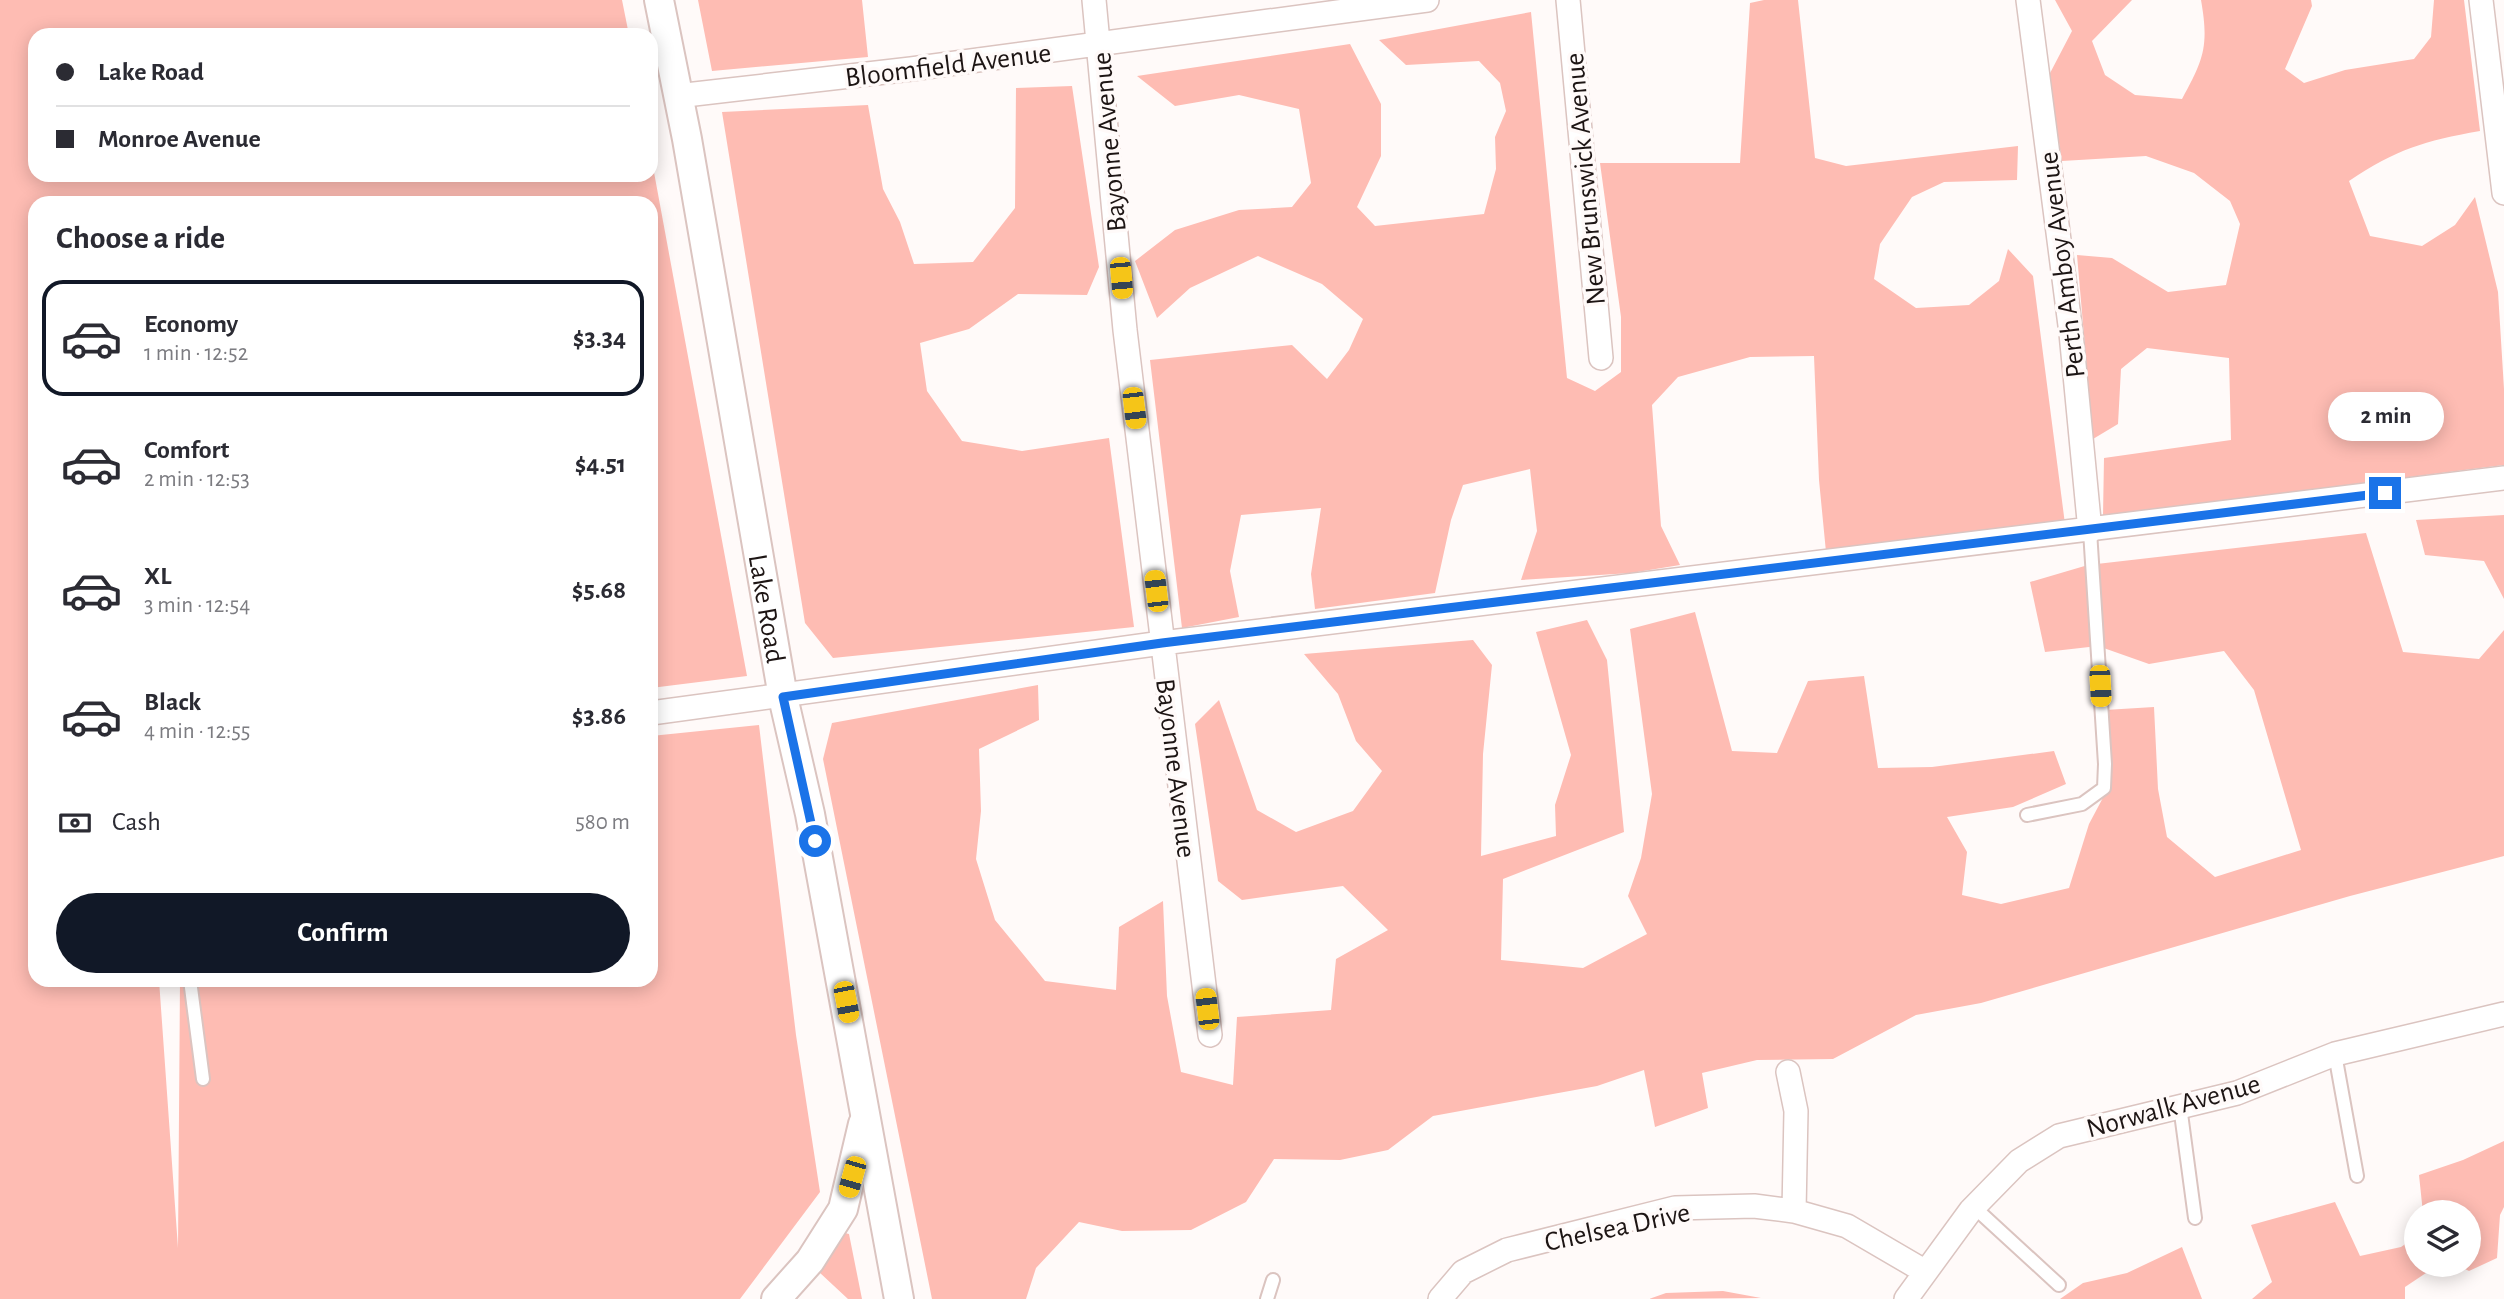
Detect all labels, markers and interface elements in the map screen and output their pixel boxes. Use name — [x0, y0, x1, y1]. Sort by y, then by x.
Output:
street label: Bloomfield Avenue — [844, 39, 1053, 93]
street label: Bayonne Avenue — [1088, 51, 1132, 233]
street label: New Brunswick Avenue — [1561, 52, 1611, 306]
text: Lake Road — [98, 59, 204, 85]
text: Monroe Avenue — [98, 126, 261, 152]
street label: Perth Amboy Avenue — [2035, 150, 2091, 379]
text: Choose a ride — [56, 222, 225, 254]
car — [1109, 256, 1134, 300]
icon: car — [60, 307, 123, 370]
text: Economy — [144, 311, 238, 337]
text: $3.34 — [573, 325, 626, 351]
text: 1 min · 12:52 — [144, 342, 248, 365]
car — [1122, 386, 1147, 430]
callout: 2 min — [2327, 392, 2443, 440]
text: 2 min — [2360, 405, 2412, 428]
icon: car — [60, 433, 123, 496]
text: Comfort — [144, 437, 229, 463]
text: $4.51 — [575, 451, 626, 477]
text: 2 min · 12:53 — [144, 468, 250, 491]
route end — [2369, 477, 2401, 509]
street label: Lake Road — [743, 552, 789, 665]
icon: car — [60, 559, 123, 622]
text: XL — [144, 563, 171, 589]
car — [1144, 569, 1169, 613]
text: $5.68 — [572, 577, 626, 603]
text: 3 min · 12:54 — [144, 594, 250, 617]
car — [2089, 664, 2112, 708]
street label: Bayonne Avenue — [1150, 677, 1200, 859]
icon: car — [60, 685, 123, 748]
text: Black — [144, 689, 201, 715]
text: $3.86 — [572, 703, 626, 729]
text: 4 min · 12:55 — [144, 720, 250, 743]
icon: cash — [56, 804, 94, 842]
text: Cash — [112, 809, 161, 835]
text: 580 m — [575, 811, 630, 834]
route start — [799, 825, 831, 857]
button: Confirm — [56, 893, 630, 973]
car — [832, 979, 861, 1025]
car — [1195, 987, 1220, 1031]
street label: Norwalk Avenue — [2084, 1070, 2263, 1144]
car — [837, 1154, 868, 1200]
street label: Chelsea Drive — [1542, 1199, 1693, 1257]
map controls — [2404, 1200, 2481, 1277]
button: layers — [2404, 1200, 2481, 1277]

